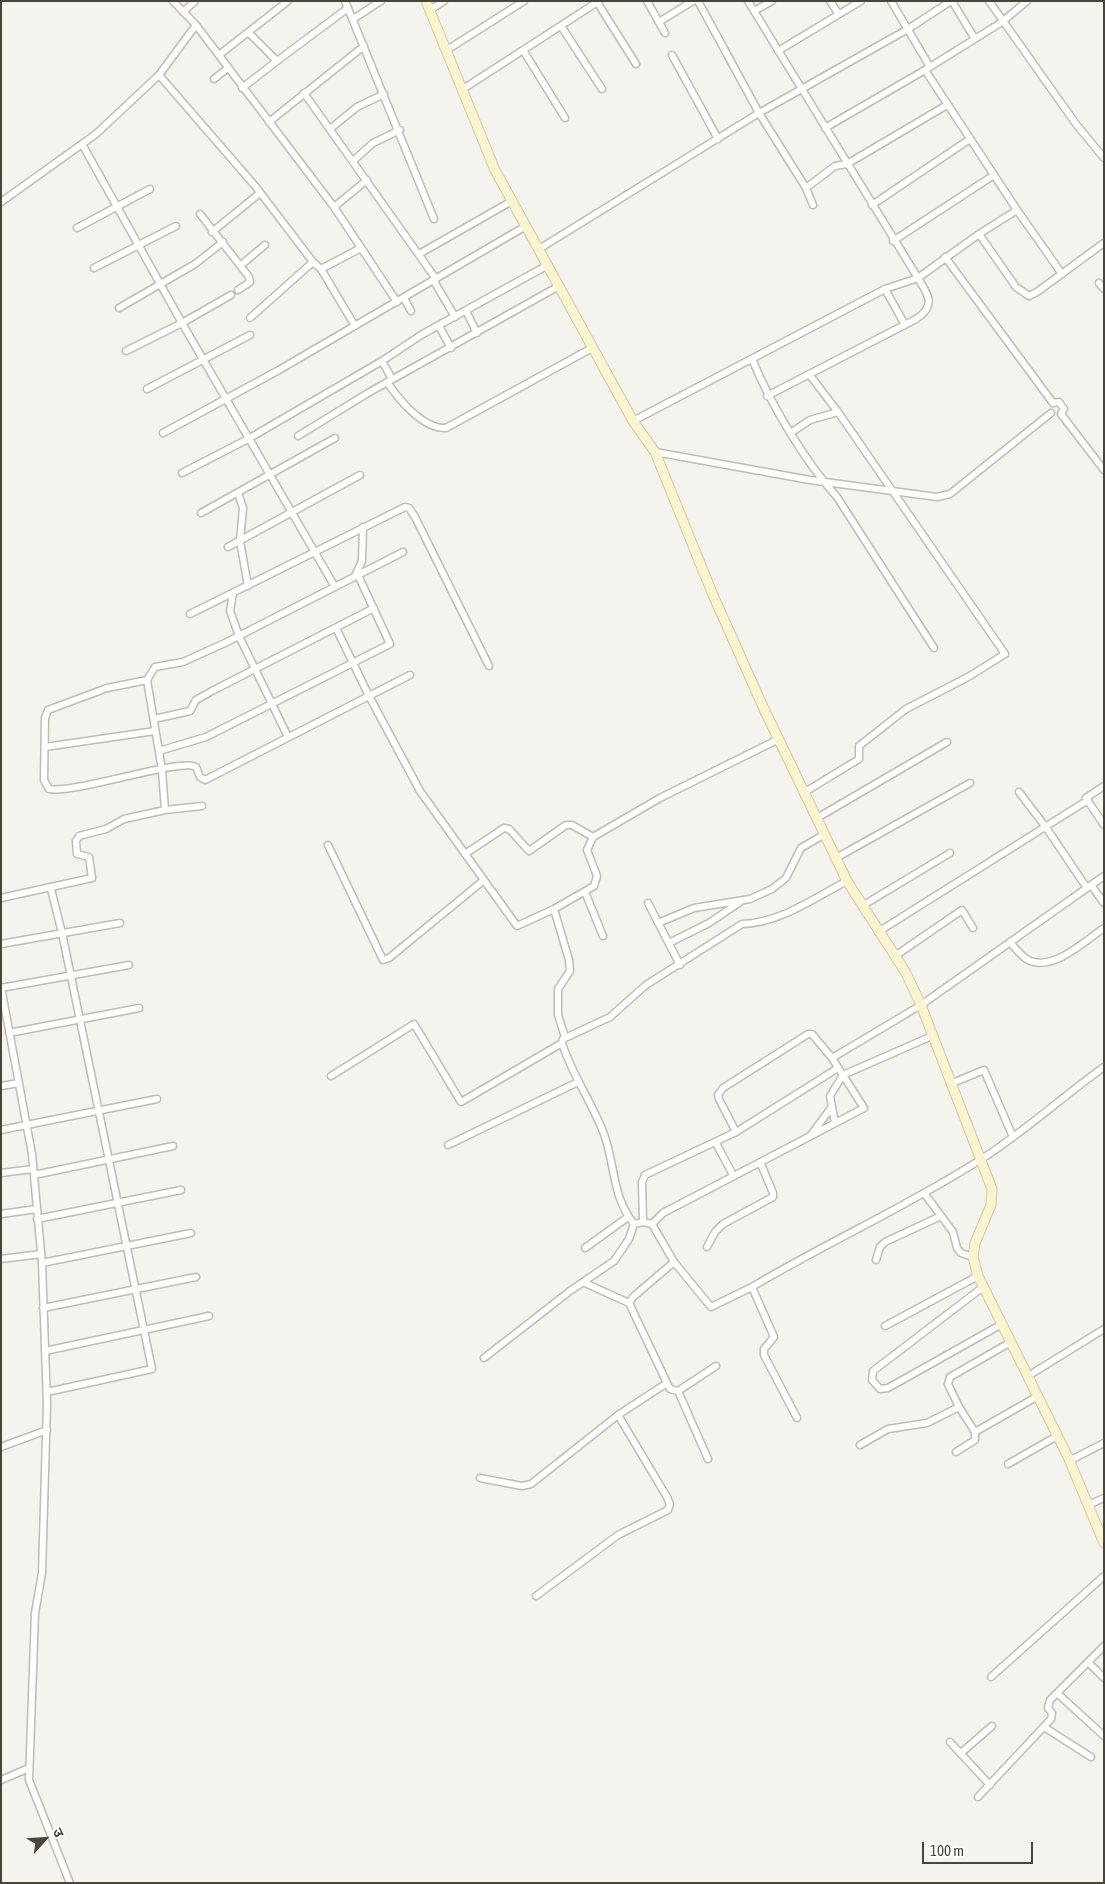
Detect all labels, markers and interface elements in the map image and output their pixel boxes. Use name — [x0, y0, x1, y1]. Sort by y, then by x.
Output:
north arrow — [20, 1814, 70, 1864]
text: उ — [49, 1825, 67, 1840]
scale bar — [925, 1832, 1036, 1864]
text: 100 m — [930, 1842, 964, 1859]

